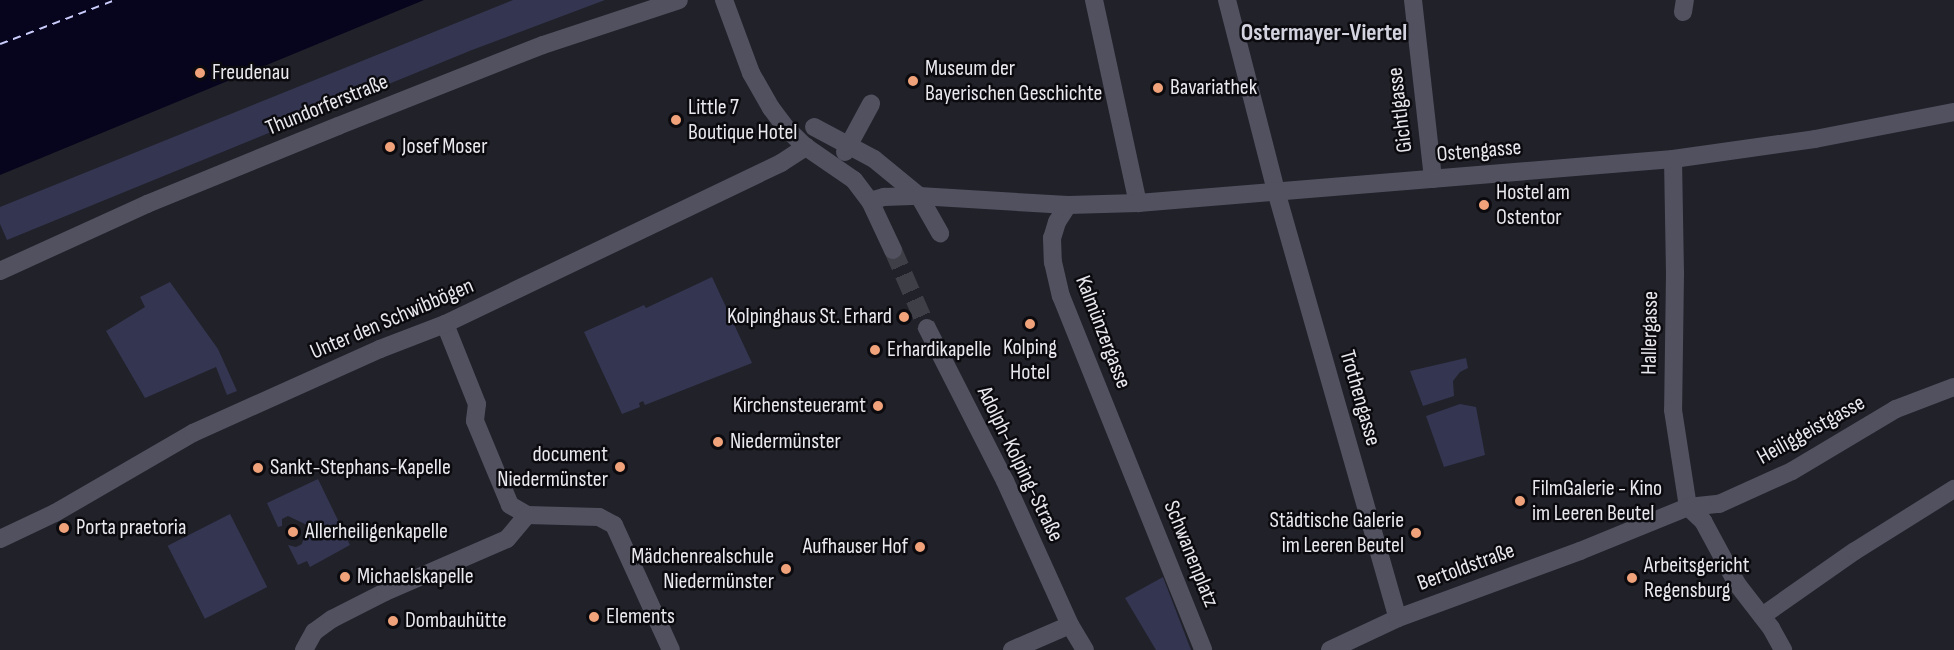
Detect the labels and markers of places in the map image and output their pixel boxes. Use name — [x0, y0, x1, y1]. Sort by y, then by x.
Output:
place label: Museum der Bayerischen Geschichte — [925, 55, 1102, 106]
place label: Freudenau — [212, 60, 289, 86]
marker: Freudenau — [193, 66, 207, 80]
marker: Museum der Bayerischen Geschichte — [906, 74, 920, 88]
place label: Bavariathek — [1170, 75, 1257, 101]
marker: Bavariathek — [1151, 81, 1165, 95]
place label: Little 7 Boutique Hotel — [688, 94, 797, 146]
marker: Little 7 Boutique Hotel — [669, 113, 683, 127]
place label: Josef Moser — [402, 134, 487, 160]
marker: Josef Moser — [383, 140, 397, 154]
place label: Hostel am Ostentor — [1496, 179, 1570, 230]
marker: Hostel am Ostentor — [1477, 198, 1491, 212]
place label: Kolpinghaus St. Erhard — [727, 304, 892, 330]
marker: Kolpinghaus St. Erhard — [897, 310, 911, 324]
marker: Kolping Hotel — [1023, 317, 1037, 331]
place label: Kolping Hotel — [1003, 334, 1057, 386]
place label: Erhardikapelle — [887, 337, 991, 363]
marker: Erhardikapelle — [868, 343, 882, 357]
place label: Kirchensteueramt — [733, 393, 866, 419]
marker: Kirchensteueramt — [871, 399, 885, 413]
place label: Niedermünster — [730, 429, 841, 455]
marker: Niedermünster — [711, 435, 725, 449]
place label: document Niedermünster — [497, 441, 608, 493]
place label: Sankt-Stephans-Kapelle — [270, 455, 451, 481]
marker: document Niedermünster — [613, 460, 627, 474]
marker: Sankt-Stephans-Kapelle — [251, 461, 265, 475]
place label: FilmGalerie - Kino im Leeren Beutel — [1532, 475, 1662, 526]
marker: FilmGalerie - Kino im Leeren Beutel — [1513, 494, 1527, 508]
place label: Städtische Galerie im Leeren Beutel — [1270, 507, 1404, 558]
place label: Porta praetoria — [76, 515, 186, 541]
place label: Allerheiligenkapelle — [305, 519, 448, 545]
marker: Porta praetoria — [57, 521, 71, 535]
marker: Allerheiligenkapelle — [286, 525, 300, 539]
marker: Städtische Galerie im Leeren Beutel — [1409, 526, 1423, 540]
place label: Aufhauser Hof — [803, 534, 908, 560]
marker: Aufhauser Hof — [913, 540, 927, 554]
place label: Mädchenrealschule Niedermünster — [631, 543, 774, 594]
place label: Arbeitsgericht Regensburg — [1644, 552, 1750, 604]
marker: Mädchenrealschule Niedermünster — [779, 562, 793, 576]
place label: Michaelskapelle — [357, 564, 474, 590]
marker: Michaelskapelle — [338, 570, 352, 584]
marker: Arbeitsgericht Regensburg — [1625, 571, 1639, 585]
place label: Elements — [606, 604, 675, 630]
place label: Dombauhütte — [405, 608, 507, 634]
marker: Elements — [587, 610, 601, 624]
marker: Dombauhütte — [386, 614, 400, 628]

